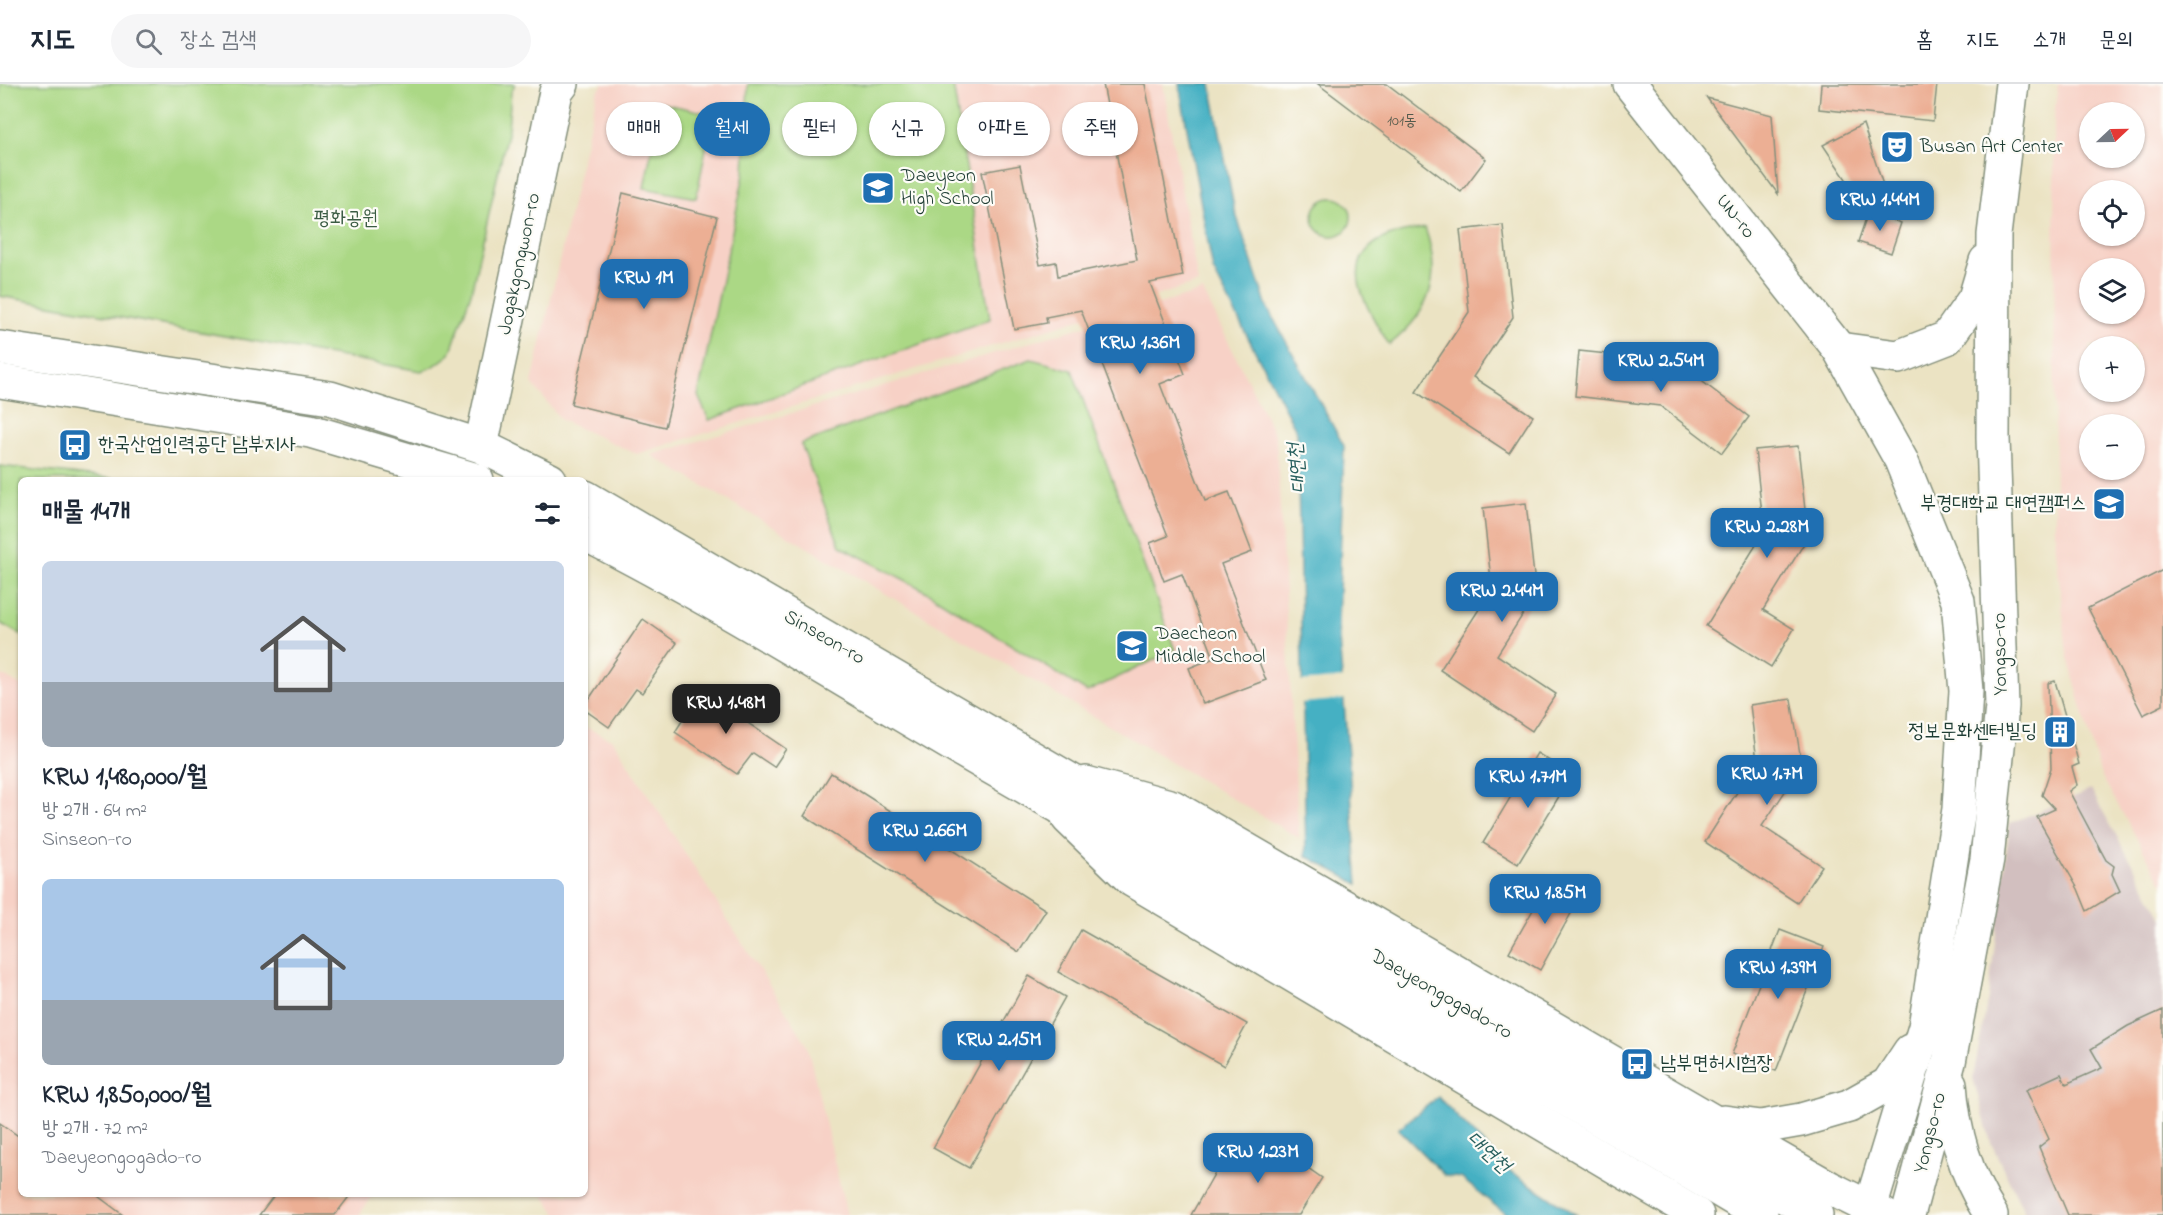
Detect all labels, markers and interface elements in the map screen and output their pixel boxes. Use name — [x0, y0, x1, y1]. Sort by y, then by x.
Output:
search box — [111, 14, 531, 68]
text: 지도 — [30, 21, 75, 62]
icon: search — [132, 25, 165, 58]
text: 장소 검색 — [180, 25, 256, 57]
text: 홈 — [1916, 26, 1933, 56]
text: 지도 — [1966, 26, 1999, 56]
text: 소개 — [2032, 26, 2066, 56]
text: 문의 — [2099, 26, 2133, 56]
chip: 매매 — [606, 102, 682, 156]
chip: 월세 — [694, 102, 770, 156]
chip: 필터 — [782, 102, 857, 156]
chip: 신규 — [869, 102, 945, 156]
chip: 아파트 — [957, 102, 1050, 156]
chip: 주택 — [1062, 102, 1138, 156]
north arrow — [2079, 102, 2145, 168]
map controls — [2079, 102, 2145, 480]
house number: 101동 — [1387, 109, 1417, 133]
theatre icon: Busan Art Center — [1879, 129, 1915, 165]
place label: Busan Art Center — [1919, 133, 2063, 162]
place label: Daeyeon High School — [900, 162, 994, 215]
school or university icon: Daeyeon High School — [860, 170, 896, 206]
button: locate — [2079, 180, 2145, 246]
pin: KRW 1.44M — [1811, 181, 1949, 232]
text: KRW 1.44M — [1840, 186, 1920, 215]
street label: UN-ro — [1708, 188, 1762, 246]
street label: Jogakgongwon-ro — [491, 190, 550, 338]
park label: 평화공원 — [314, 205, 378, 234]
button: layers — [2079, 258, 2145, 324]
pin: KRW 1M — [595, 259, 693, 310]
text: KRW 1M — [614, 264, 674, 293]
pin: KRW 1.36M — [1071, 324, 1209, 375]
text: KRW 1.36M — [1100, 329, 1180, 358]
button: + — [2079, 336, 2145, 402]
pin: KRW 2.54M — [1592, 342, 1730, 393]
text: KRW 2.54M — [1617, 347, 1705, 376]
button: − — [2079, 414, 2145, 480]
bus stop icon: 한국산업인력공단 남부지사 — [57, 427, 93, 463]
place label: 한국산업인력공단 남부지사 — [98, 431, 296, 460]
water label: 대연천 — [1281, 439, 1315, 495]
school or university icon: 부경대학교 대연캠퍼스 — [2091, 486, 2127, 522]
place label: 부경대학교 대연캠퍼스 — [1920, 490, 2086, 519]
text: 매물 14개 — [42, 494, 130, 532]
icon: filters — [531, 497, 564, 530]
pin: KRW 2.28M — [1698, 508, 1836, 559]
text: KRW 2.28M — [1725, 513, 1809, 542]
pin: KRW 2.44M — [1433, 572, 1571, 623]
text: KRW 2.44M — [1460, 577, 1544, 606]
icon: home — [249, 600, 357, 708]
street label: Sinseon-ro — [778, 603, 870, 673]
street label: Yongso-ro — [1986, 612, 2017, 696]
place label: Daecheon Middle School — [1154, 620, 1265, 672]
school or university icon: Daecheon Middle School — [1114, 628, 1150, 664]
pin: KRW 1.48M — [657, 684, 795, 735]
text: KRW 1.48M — [686, 689, 766, 718]
building icon: 정보문화센터빌딩 — [2042, 714, 2078, 750]
place label: 정보문화센터빌딩 — [1908, 718, 2037, 747]
pin: KRW 1.7M — [1705, 755, 1829, 806]
pin: KRW 1.71M — [1459, 758, 1597, 809]
text: KRW 1,480,000/월 — [42, 759, 207, 797]
text: KRW 1.7M — [1731, 760, 1803, 789]
text: KRW 1.71M — [1489, 763, 1567, 792]
text: 방 2개 · 64 m² — [42, 797, 147, 826]
pin: KRW 2.66M — [856, 812, 994, 863]
text: KRW 2.66M — [882, 817, 968, 846]
text: Sinseon-ro — [42, 826, 132, 855]
pin: KRW 1.85M — [1476, 874, 1614, 925]
text: KRW 1.85M — [1504, 879, 1586, 908]
icon: home — [249, 918, 357, 1026]
street label: Daeyeongogado-ro — [1363, 942, 1517, 1048]
pin: KRW 1.39M — [1709, 949, 1847, 1000]
text: KRW 1.39M — [1739, 954, 1817, 983]
pin: KRW 2.15M — [930, 1021, 1068, 1072]
text: KRW 2.15M — [956, 1026, 1042, 1055]
bus stop icon: 남부면허시험장 — [1619, 1046, 1655, 1082]
place label: 남부면허시험장 — [1660, 1050, 1773, 1079]
text: KRW 1,850,000/월 — [42, 1077, 211, 1115]
street label: Yongso-ro — [1907, 1089, 1956, 1177]
text: 방 2개 · 72 m² — [42, 1115, 148, 1144]
water label: 대연천 — [1459, 1125, 1518, 1183]
pin: KRW 1.23M — [1189, 1133, 1327, 1184]
text: KRW 1.23M — [1217, 1138, 1299, 1167]
text: Daeyeongogado-ro — [42, 1144, 202, 1173]

